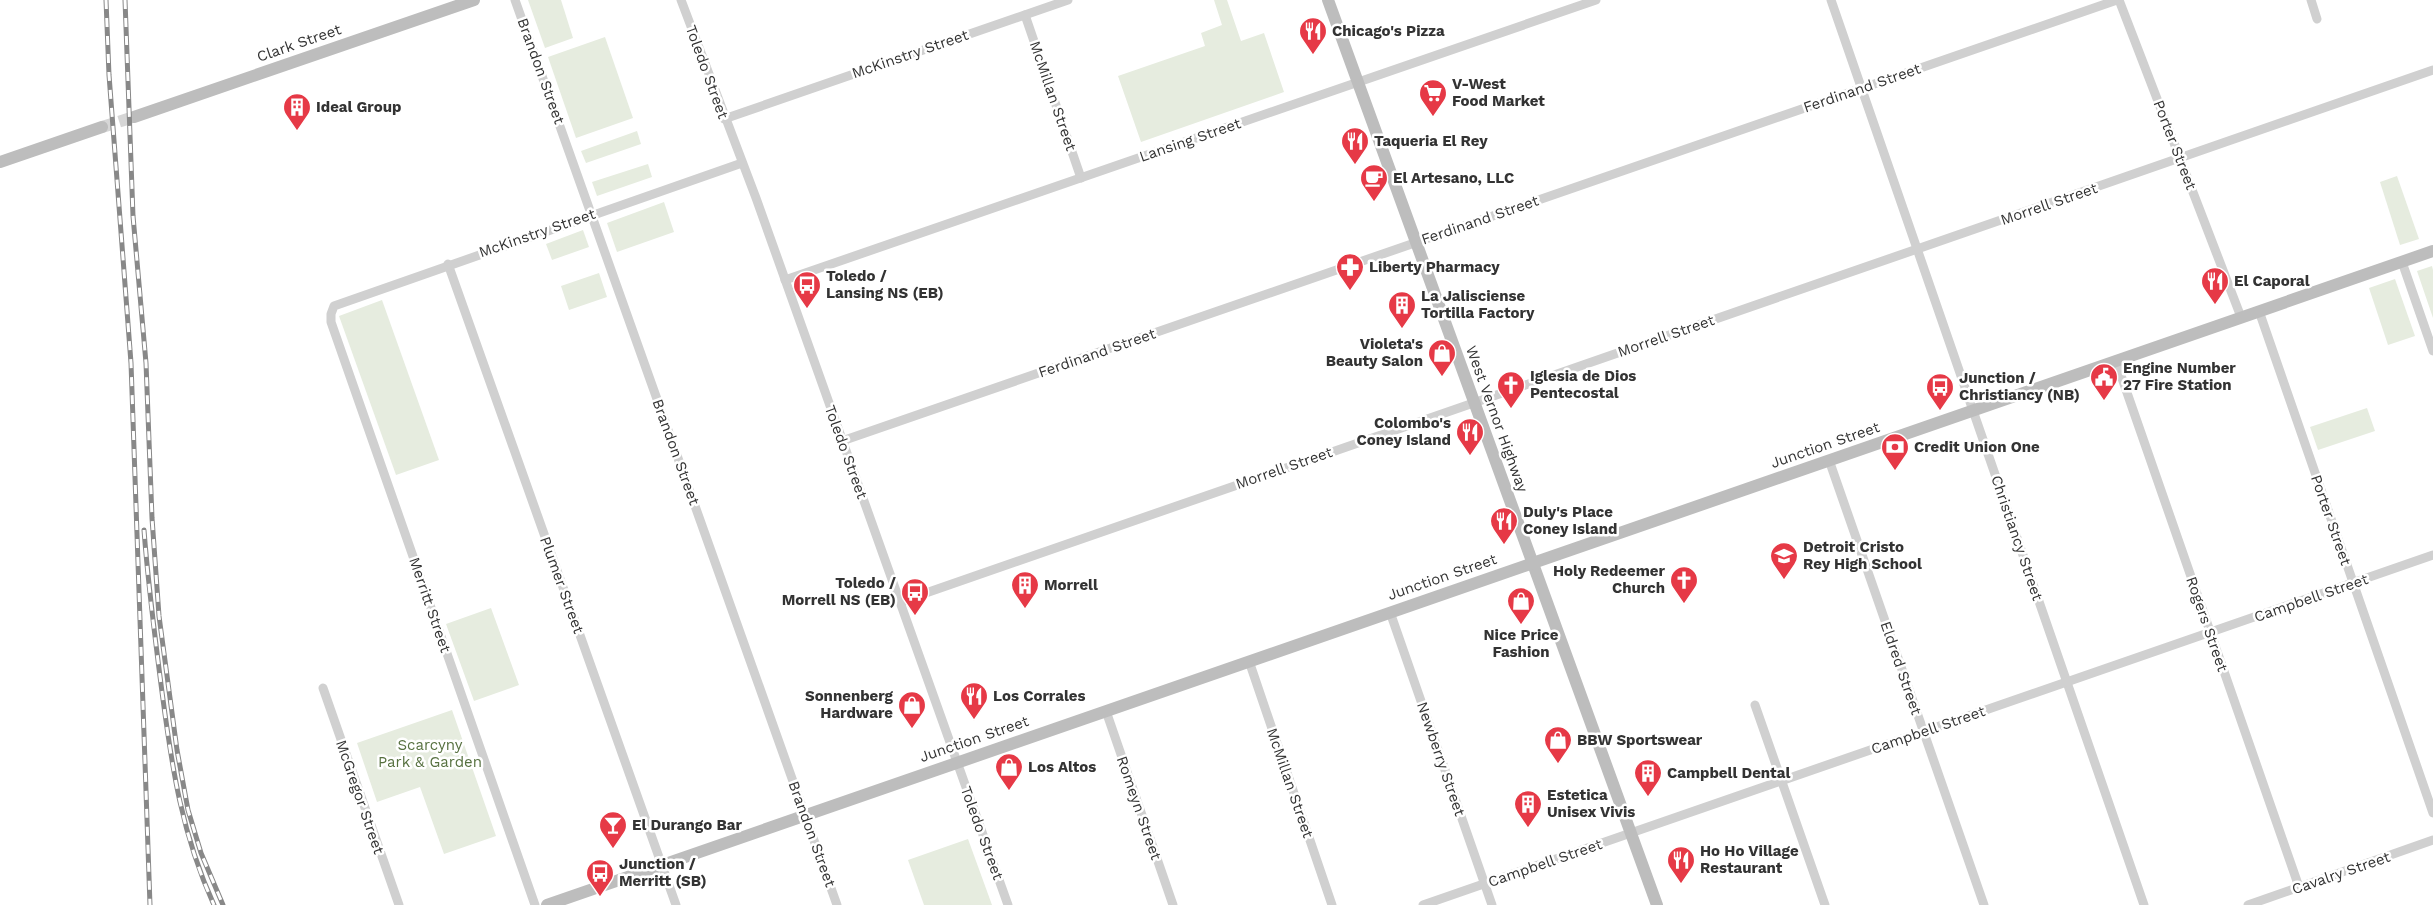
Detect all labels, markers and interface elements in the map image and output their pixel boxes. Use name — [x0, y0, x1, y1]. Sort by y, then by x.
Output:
street label: Brandon Street — [513, 16, 569, 127]
restaurant icon: Chicago's Pizza — [1298, 16, 1328, 55]
street label: Clark Street — [254, 20, 344, 66]
place label: Chicago's Pizza — [1332, 22, 1445, 40]
street label: Toledo Street — [682, 23, 733, 122]
street label: McKinstry Street — [849, 25, 971, 82]
street label: McMillan Street — [1026, 39, 1080, 154]
street label: Ferdinand Street — [1801, 59, 1924, 117]
place label: V-West Food Market — [1452, 75, 1545, 110]
supermarket icon: V-West Food Market — [1418, 78, 1448, 117]
building icon: Ideal Group — [282, 92, 312, 131]
place label: Ideal Group — [316, 98, 401, 116]
street label: Porter Street — [2150, 98, 2201, 193]
street label: Lansing Street — [1137, 114, 1244, 166]
restaurant icon: Taqueria El Rey — [1340, 126, 1370, 165]
place label: Taqueria El Rey — [1374, 132, 1488, 150]
cafe icon: El Artesano, LLC — [1359, 163, 1389, 202]
place label: El Artesano, LLC — [1393, 169, 1514, 187]
street label: Morrell Street — [1998, 179, 2100, 229]
street label: Ferdinand Street — [1419, 191, 1542, 249]
street label: McKinstry Street — [476, 204, 598, 261]
pharmacy icon: Liberty Pharmacy — [1335, 252, 1365, 291]
place label: Liberty Pharmacy — [1369, 258, 1500, 276]
restaurant icon: El Caporal — [2200, 266, 2230, 305]
place label: Toledo / Lansing NS (EB) — [826, 267, 944, 302]
bus stop icon: Toledo / Lansing NS (EB) — [792, 270, 822, 309]
place label: El Caporal — [2234, 272, 2310, 290]
place label: La Jalisciense Tortilla Factory — [1421, 287, 1535, 322]
building icon: La Jalisciense Tortilla Factory — [1387, 290, 1417, 329]
street label: Morrell Street — [1615, 311, 1717, 361]
street label: Ferdinand Street — [1036, 324, 1159, 382]
place label: Violeta's Beauty Salon — [1326, 335, 1423, 370]
shop icon: Violeta's Beauty Salon — [1427, 338, 1457, 377]
street label: West Vernor Highway — [1462, 343, 1532, 495]
place label: Engine Number 27 Fire Station — [2123, 359, 2236, 394]
public building icon: Engine Number 27 Fire Station — [2089, 362, 2119, 401]
place label: Iglesia de Dios Pentecostal — [1530, 367, 1636, 402]
place label: Junction / Christiancy (NB) — [1959, 369, 2080, 404]
church icon: Iglesia de Dios Pentecostal — [1496, 370, 1526, 409]
bus stop icon: Junction / Christiancy (NB) — [1925, 372, 1955, 411]
street label: Brandon Street — [648, 397, 704, 508]
street label: Toledo Street — [821, 403, 872, 502]
place label: Colombo's Coney Island — [1357, 414, 1451, 449]
restaurant icon: Colombo's Coney Island — [1455, 417, 1485, 456]
street label: Junction Street — [1768, 418, 1883, 472]
bank icon: Credit Union One — [1880, 432, 1910, 471]
place label: Credit Union One — [1914, 438, 2040, 456]
street label: Morrell Street — [1233, 443, 1335, 493]
street label: Porter Street — [2307, 472, 2355, 568]
street label: Christiancy Street — [1987, 473, 2047, 604]
place label: Duly's Place Coney Island — [1523, 503, 1617, 538]
restaurant icon: Duly's Place Coney Island — [1489, 506, 1519, 545]
street label: Plumer Street — [536, 534, 588, 637]
place label: Detroit Cristo Rey High School — [1803, 538, 1922, 573]
school or university icon: Detroit Cristo Rey High School — [1769, 541, 1799, 580]
street label: Junction Street — [1385, 550, 1500, 604]
street label: Merritt Street — [405, 555, 455, 656]
place label: Holy Redeemer Church — [1553, 562, 1666, 597]
church icon: Holy Redeemer Church — [1669, 565, 1699, 604]
building icon: Morrell — [1010, 570, 1040, 609]
street label: Campbell Street — [2252, 570, 2371, 626]
place label: Toledo / Morrell NS (EB) — [782, 574, 896, 609]
street label: Rogers Street — [2182, 574, 2232, 675]
place label: Morrell — [1044, 576, 1098, 594]
bus stop icon: Toledo / Morrell NS (EB) — [900, 577, 930, 616]
shop icon: Nice Price Fashion — [1506, 586, 1536, 625]
street label: Eldred Street — [1877, 619, 1926, 718]
place label: Nice Price Fashion — [1484, 626, 1559, 661]
restaurant icon: Los Corrales — [959, 681, 989, 720]
place label: Sonnenberg Hardware — [805, 687, 894, 722]
place label: Los Corrales — [993, 687, 1086, 705]
shop icon: Sonnenberg Hardware — [897, 690, 927, 729]
street label: Newberry Street — [1413, 699, 1469, 819]
street label: Campbell Street — [1869, 702, 1988, 758]
street label: Junction Street — [917, 712, 1032, 766]
shop icon: BBW Sportswear — [1543, 725, 1573, 764]
street label: McMillan Street — [1263, 726, 1317, 841]
place label: BBW Sportswear — [1577, 731, 1703, 749]
park label: Scarcyny Park & Garden — [378, 736, 482, 771]
street label: McGregor Street — [332, 738, 388, 857]
shop icon: Los Altos — [994, 752, 1024, 791]
street label: Romeyn Street — [1113, 754, 1165, 863]
place label: Los Altos — [1028, 758, 1096, 776]
building icon: Campbell Dental — [1633, 758, 1663, 797]
place label: Campbell Dental — [1667, 764, 1790, 782]
street label: Brandon Street — [784, 779, 840, 890]
street label: Toledo Street — [957, 784, 1008, 883]
place label: Estetica Unisex Vivis — [1547, 786, 1635, 821]
building icon: Estetica Unisex Vivis — [1513, 789, 1543, 828]
bar icon: El Durango Bar — [598, 810, 628, 849]
place label: El Durango Bar — [632, 816, 742, 834]
street label: Campbell Street — [1486, 835, 1605, 891]
place label: Ho Ho Village Restaurant — [1700, 842, 1799, 877]
restaurant icon: Ho Ho Village Restaurant — [1666, 845, 1696, 884]
street label: Cavalry Street — [2289, 847, 2393, 898]
place label: Junction / Merritt (SB) — [619, 855, 707, 890]
bus stop icon: Junction / Merritt (SB) — [585, 858, 615, 897]

